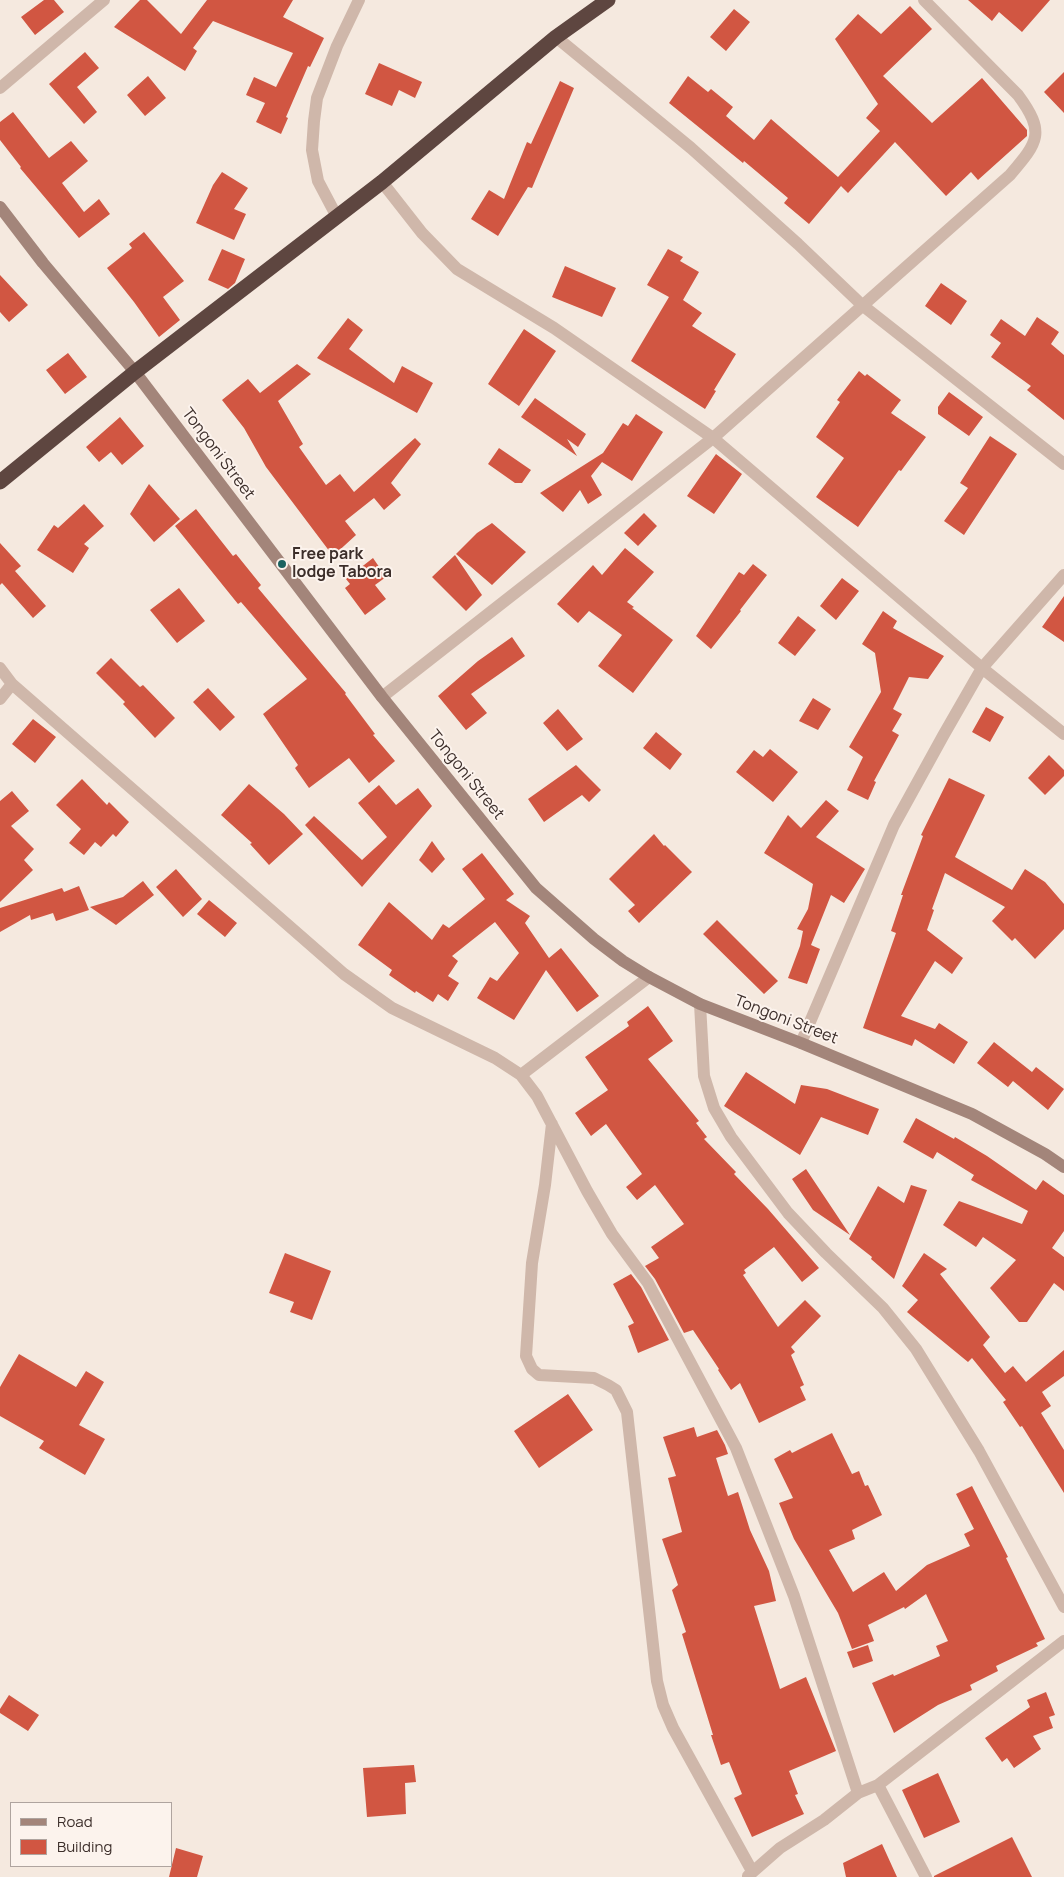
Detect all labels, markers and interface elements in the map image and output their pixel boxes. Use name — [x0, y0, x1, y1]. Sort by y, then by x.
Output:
street label: Tongoni Street — [177, 404, 259, 504]
place label: Free park lodge Tabora — [292, 545, 392, 583]
marker: Free park lodge Tabora — [276, 558, 288, 570]
street label: Tongoni Street — [424, 726, 508, 824]
street label: Tongoni Street — [731, 991, 841, 1049]
legend — [10, 1802, 172, 1867]
text: Road — [57, 1811, 93, 1832]
text: Building — [57, 1836, 112, 1857]

